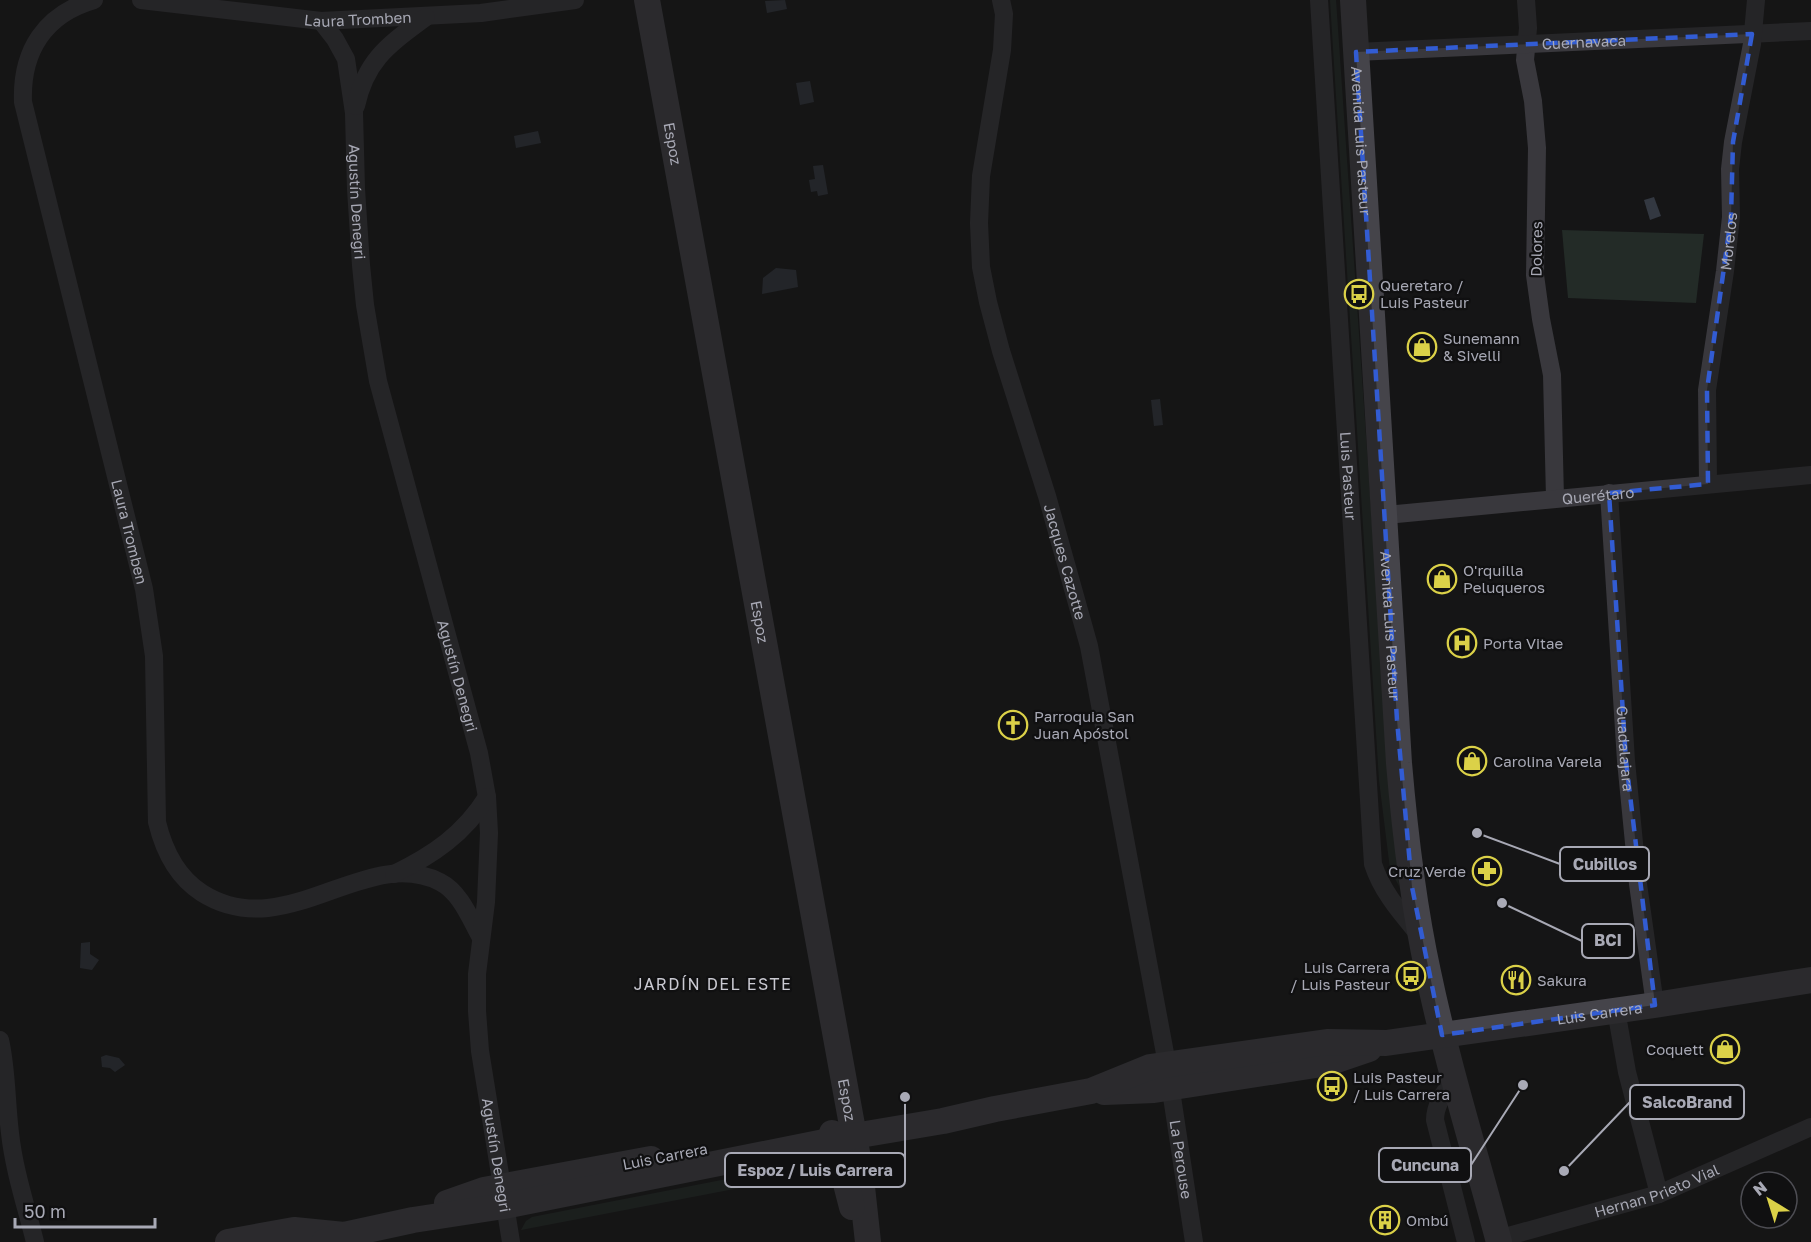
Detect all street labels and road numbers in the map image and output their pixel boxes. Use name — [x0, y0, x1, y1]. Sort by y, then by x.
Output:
street label: Laura Tromben — [303, 7, 412, 30]
street label: Cuernavaca — [1541, 31, 1626, 52]
street label: Avenida Luis Pasteur — [1348, 66, 1375, 216]
street label: Espoz — [660, 121, 686, 167]
street label: Agustín Denegri — [346, 144, 370, 260]
street label: Morelos — [1716, 212, 1740, 271]
street label: Dolores — [1527, 221, 1545, 277]
street label: Luis Pasteur — [1337, 431, 1361, 521]
street label: Laura Tromben — [108, 477, 151, 586]
street label: Querétaro — [1561, 483, 1635, 507]
street label: Jacques Cazotte — [1041, 502, 1090, 622]
street label: Avenida Luis Pasteur — [1377, 551, 1404, 701]
street label: Espoz — [748, 599, 773, 645]
street label: Agustín Denegri — [434, 618, 482, 734]
street label: Guadalajara — [1614, 705, 1638, 792]
street label: Luis Carrera — [1555, 998, 1643, 1028]
street label: Espoz — [835, 1077, 860, 1123]
street label: Agustín Denegri — [479, 1096, 515, 1213]
street label: La Perouse — [1167, 1118, 1196, 1200]
street label: Luis Carrera — [621, 1139, 709, 1173]
street label: Hernan Prieto Vial — [1592, 1160, 1722, 1221]

